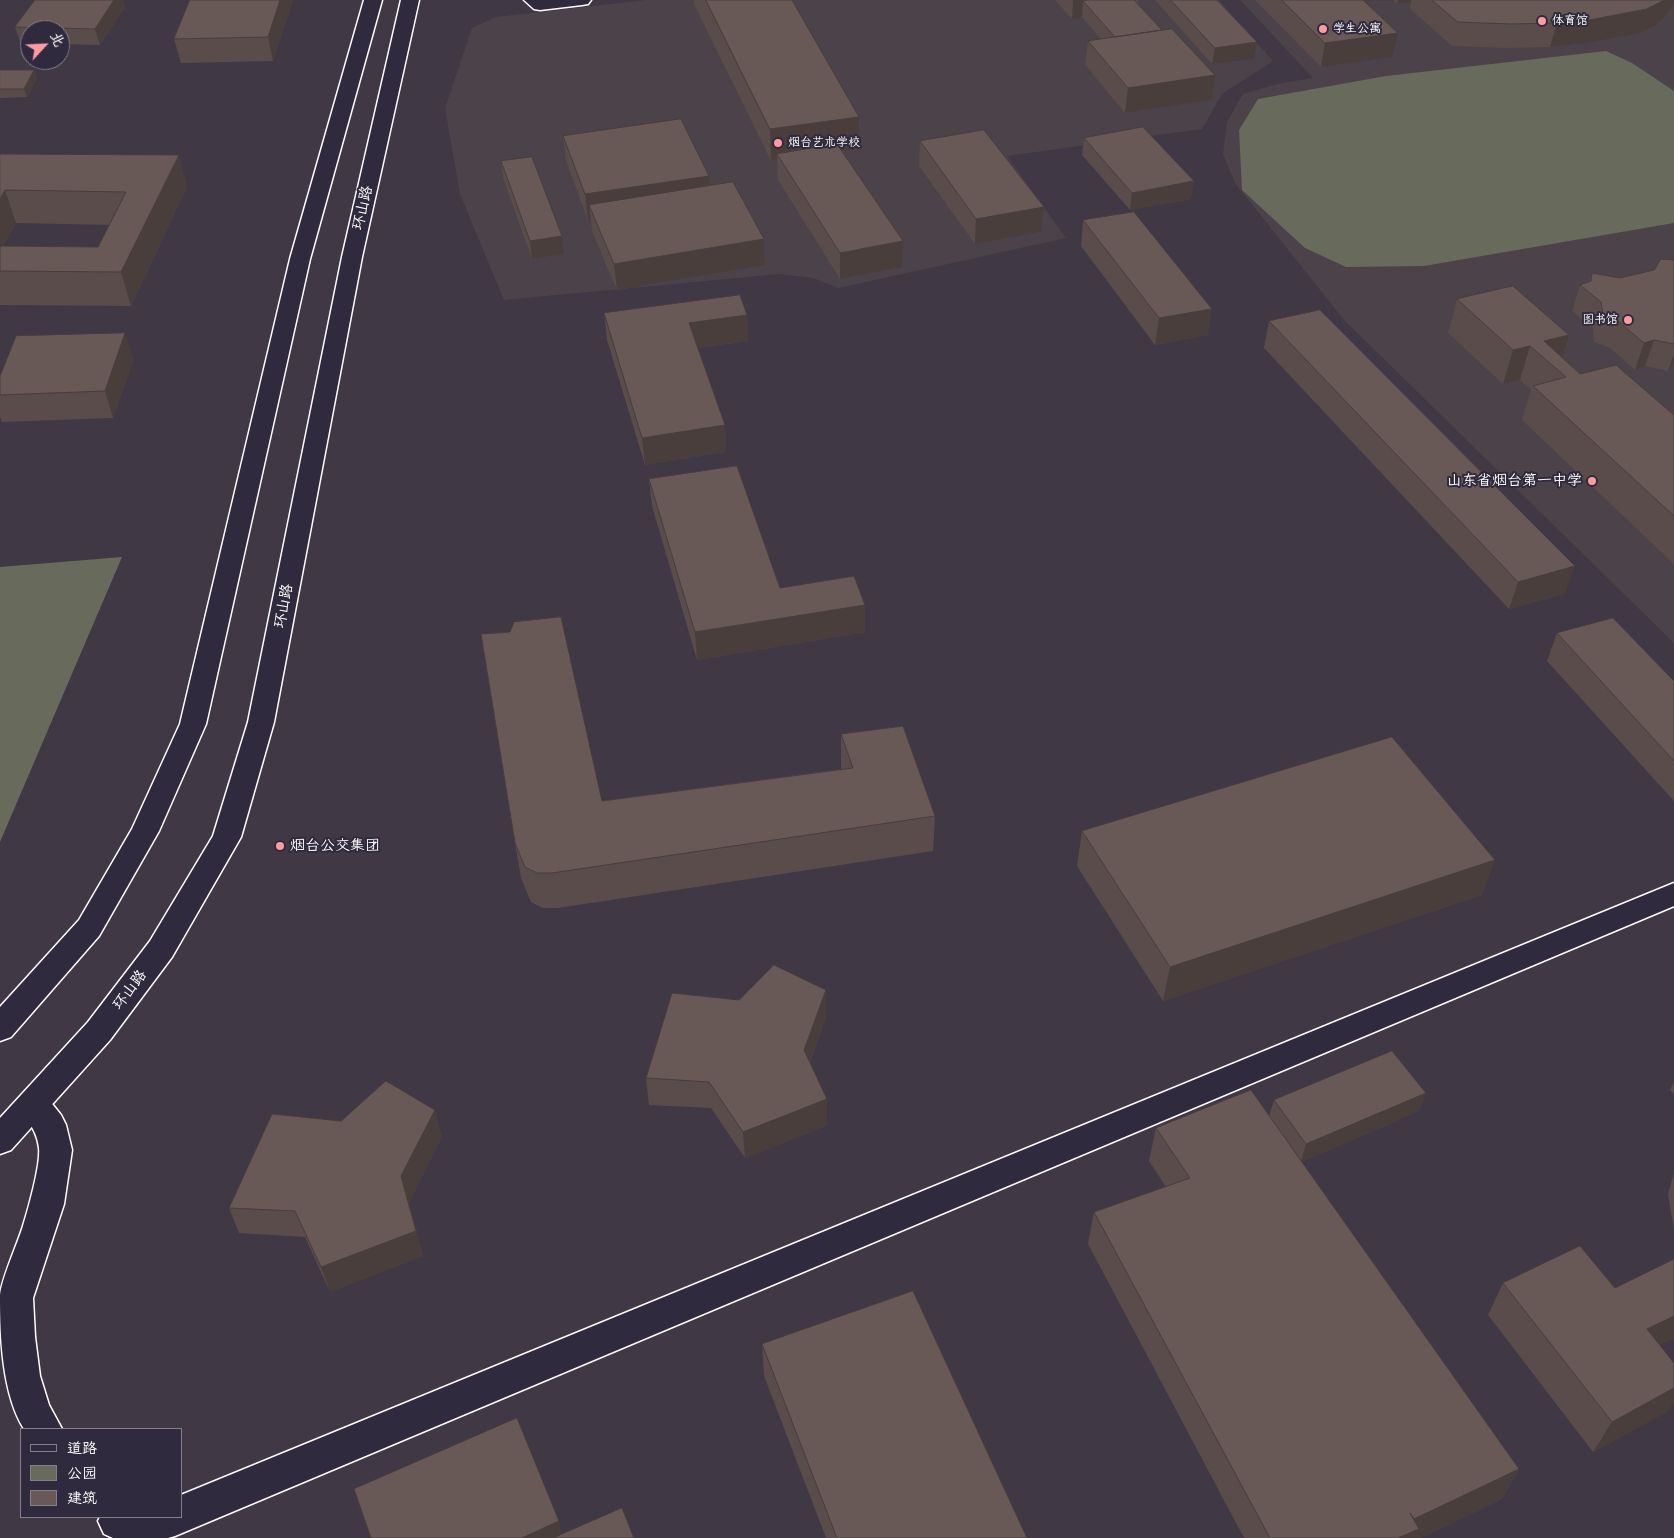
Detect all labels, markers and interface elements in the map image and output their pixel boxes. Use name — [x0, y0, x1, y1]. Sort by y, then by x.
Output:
place label: 体育馆 — [1552, 14, 1588, 28]
marker: 体育馆 — [1536, 15, 1548, 27]
north arrow — [20, 20, 70, 70]
place label: 学生公寓 — [1333, 22, 1381, 36]
marker: 学生公寓 — [1317, 23, 1329, 35]
text: 北 — [47, 29, 70, 49]
place label: 烟台艺术学校 — [788, 136, 860, 150]
marker: 烟台艺术学校 — [772, 137, 784, 149]
street label: 环山路 — [349, 184, 377, 232]
place label: 图书馆 — [1582, 313, 1618, 327]
marker: 图书馆 — [1622, 314, 1634, 326]
place label: 山东省烟台第一中学 — [1447, 472, 1582, 490]
marker: 山东省烟台第一中学 — [1586, 475, 1598, 487]
street label: 环山路 — [271, 582, 297, 630]
place label: 烟台公交集团 — [290, 837, 380, 855]
marker: 烟台公交集团 — [274, 840, 286, 852]
street label: 环山路 — [109, 967, 151, 1013]
legend — [20, 1428, 182, 1518]
text: 道路 — [67, 1437, 97, 1458]
text: 公园 — [67, 1462, 97, 1483]
text: 建筑 — [67, 1487, 97, 1508]

